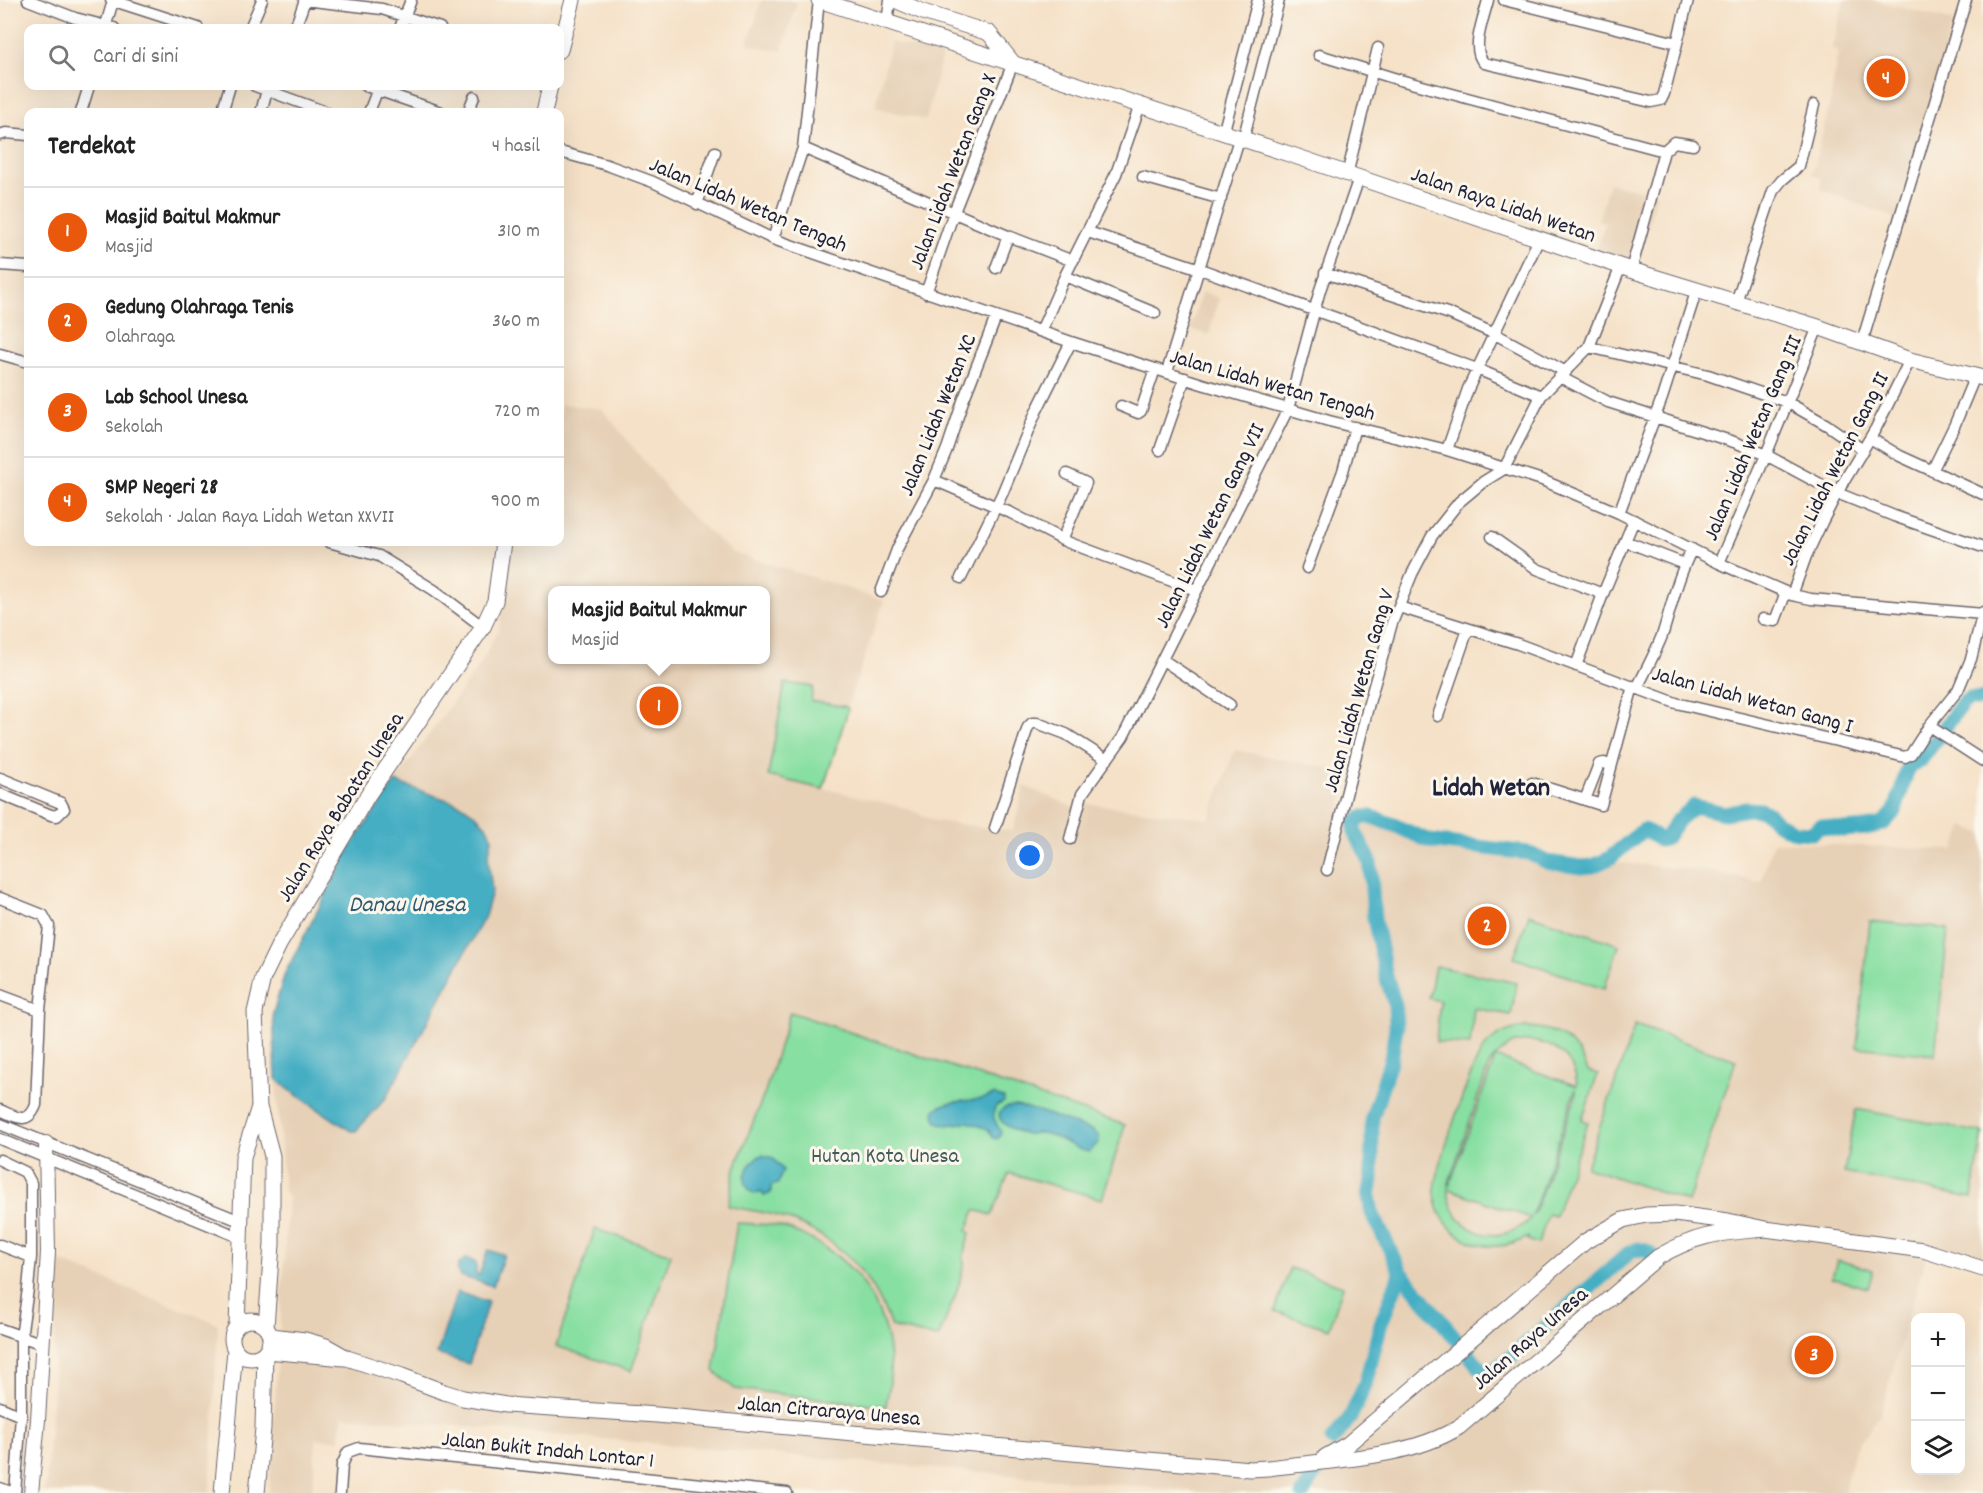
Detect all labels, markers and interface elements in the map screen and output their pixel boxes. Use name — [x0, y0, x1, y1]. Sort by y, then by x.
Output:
search box — [24, 24, 564, 90]
icon: search — [45, 41, 78, 74]
text: Cari di sini — [93, 42, 178, 73]
pin: 4 — [1866, 56, 1906, 100]
street label: Jalan Lidah Wetan Gang X — [903, 69, 1006, 275]
text: Terdekat — [48, 129, 136, 166]
text: 4 hasil — [492, 133, 540, 161]
street label: Jalan Lidah Wetan Tengah — [644, 150, 851, 262]
street label: Jalan Raya Lidah Wetan — [1406, 160, 1600, 253]
text: Masjid Baitul Makmur — [105, 203, 280, 234]
text: 1 — [65, 218, 70, 246]
text: 310 m — [498, 218, 540, 246]
text: Masjid — [105, 234, 153, 262]
text: Gedung Olahraga Tenis — [105, 293, 294, 324]
text: 2 — [63, 308, 72, 336]
text: 360 m — [492, 308, 540, 336]
text: Olahraga — [105, 324, 175, 352]
street label: Jalan Lidah Wetan XC — [893, 329, 986, 501]
street label: Jalan Lidah Wetan Gang III — [1697, 331, 1812, 546]
street label: Jalan Lidah Wetan Tengah — [1166, 342, 1378, 431]
street label: Jalan Lidah Wetan Gang II — [1774, 367, 1899, 572]
text: Lab School Unesa — [105, 383, 247, 414]
text: 3 — [63, 398, 72, 426]
text: 720 m — [494, 398, 540, 426]
text: Sekolah — [105, 414, 163, 442]
street label: Jalan Lidah Wetan Gang VII — [1148, 419, 1274, 634]
text: SMP Negeri 28 — [105, 473, 218, 504]
text: 4 — [63, 488, 72, 516]
text: 900 m — [491, 488, 540, 516]
text: Sekolah · Jalan Raya Lidah Wetan XXVII — [105, 504, 394, 532]
street label: Jalan Lidah Wetan Gang V — [1316, 585, 1404, 796]
popup — [548, 586, 770, 664]
text: Masjid Baitul Makmur — [571, 596, 747, 627]
text: Masjid — [571, 627, 619, 655]
street label: Jalan Lidah Wetan Gang I — [1648, 660, 1856, 743]
pin: 1 — [640, 684, 678, 728]
street label: Jalan Raya Babatan Unesa — [271, 706, 413, 909]
district label: Lidah Wetan — [1432, 771, 1550, 808]
your location — [1015, 841, 1044, 870]
water label: Danau Unesa — [349, 889, 467, 923]
pin: 2 — [1468, 904, 1506, 948]
park label: Hutan Kota Unesa — [811, 1142, 960, 1173]
street label: Jalan Raya Unesa — [1467, 1280, 1596, 1399]
map controls — [1911, 1313, 1965, 1475]
button: + — [1911, 1313, 1965, 1367]
pin: 3 — [1794, 1332, 1834, 1378]
button: − — [1911, 1367, 1965, 1421]
street label: Jalan Citraraya Unesa — [736, 1389, 922, 1436]
button: layers — [1911, 1421, 1965, 1475]
street label: Jalan Bukit Indah Lontar 1 — [440, 1425, 655, 1478]

